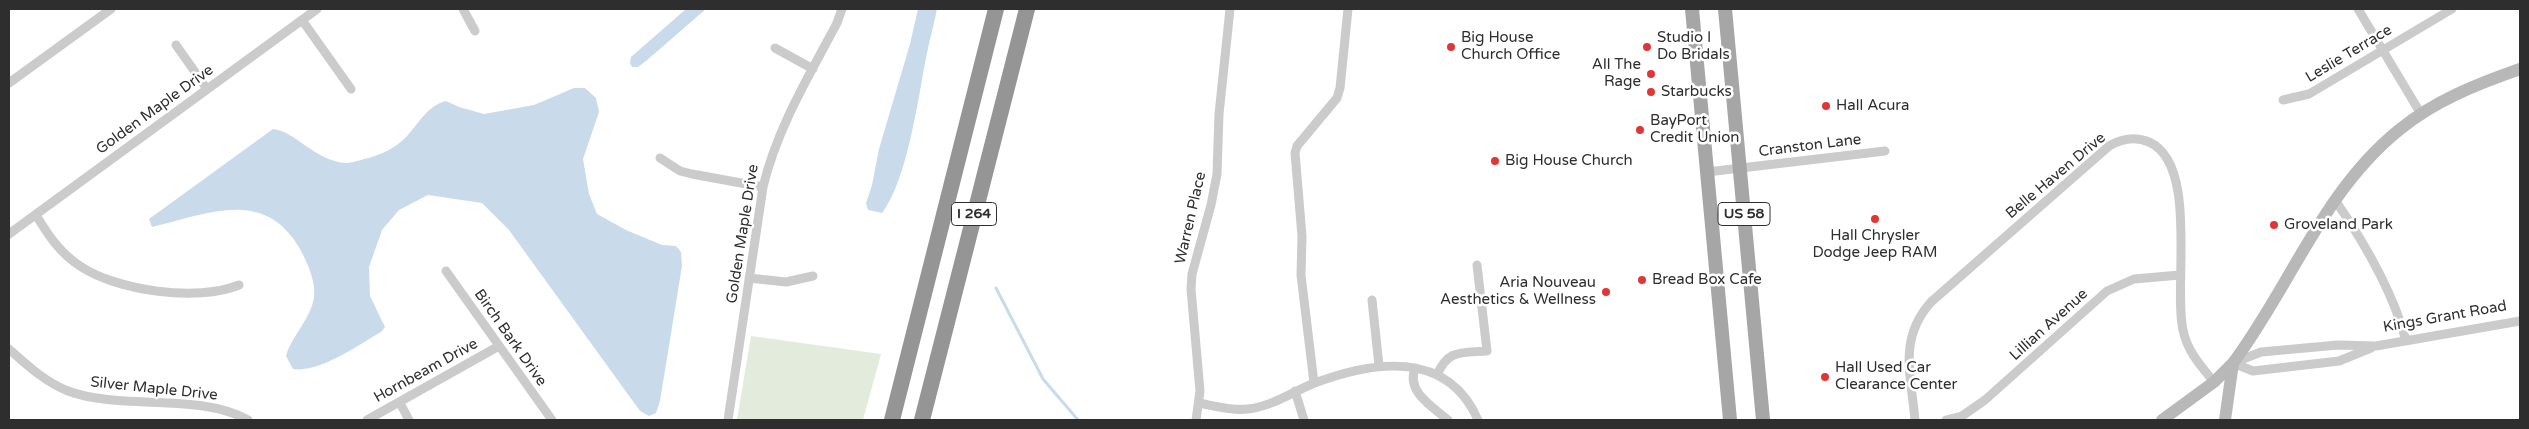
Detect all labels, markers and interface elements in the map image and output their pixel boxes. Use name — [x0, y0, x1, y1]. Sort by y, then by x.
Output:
street label: Leslie Terrace — [2303, 21, 2395, 87]
place label: Big House Church Office — [1461, 29, 1560, 64]
place label: Studio I Do Bridals — [1657, 29, 1730, 64]
marker: Big House Church Office — [1445, 41, 1457, 53]
marker: Studio I Do Bridals — [1641, 41, 1653, 53]
place label: All The Rage — [1592, 56, 1641, 91]
street label: Golden Maple Drive — [93, 61, 217, 159]
marker: All The Rage — [1645, 68, 1657, 80]
place label: Starbucks — [1661, 83, 1732, 101]
marker: Starbucks — [1645, 86, 1657, 98]
place label: Hall Acura — [1836, 97, 1909, 115]
marker: Hall Acura — [1820, 100, 1832, 112]
place label: BayPort Credit Union — [1650, 112, 1739, 147]
marker: BayPort Credit Union — [1634, 124, 1646, 136]
street label: Belle Haven Drive — [2002, 129, 2110, 223]
street label: Cranston Lane — [1758, 131, 1862, 161]
place label: Big House Church — [1505, 152, 1633, 170]
marker: Big House Church — [1489, 155, 1501, 167]
street label: Golden Maple Drive — [723, 163, 763, 305]
street label: Warren Place — [1172, 170, 1210, 266]
road number: I 264 — [952, 202, 996, 225]
road number: US 58 — [1718, 202, 1770, 225]
marker: Hall Chrysler Dodge Jeep RAM — [1869, 213, 1881, 225]
place label: Groveland Park — [2284, 216, 2393, 234]
marker: Groveland Park — [2268, 219, 2280, 231]
place label: Hall Chrysler Dodge Jeep RAM — [1812, 227, 1938, 262]
place label: Bread Box Cafe — [1652, 271, 1762, 289]
place label: Aria Nouveau Aesthetics & Wellness — [1440, 274, 1596, 309]
marker: Bread Box Cafe — [1636, 274, 1648, 286]
street label: Lillian Avenue — [2006, 285, 2092, 365]
street label: Birch Bark Drive — [470, 286, 550, 390]
marker: Aria Nouveau Aesthetics & Wellness — [1600, 286, 1612, 298]
street label: Kings Grant Road — [2382, 297, 2508, 337]
street label: Hornbeam Drive — [371, 335, 481, 407]
place label: Hall Used Car Clearance Center — [1835, 359, 1957, 394]
marker: Hall Used Car Clearance Center — [1819, 371, 1831, 383]
street label: Silver Maple Drive — [89, 373, 219, 405]

